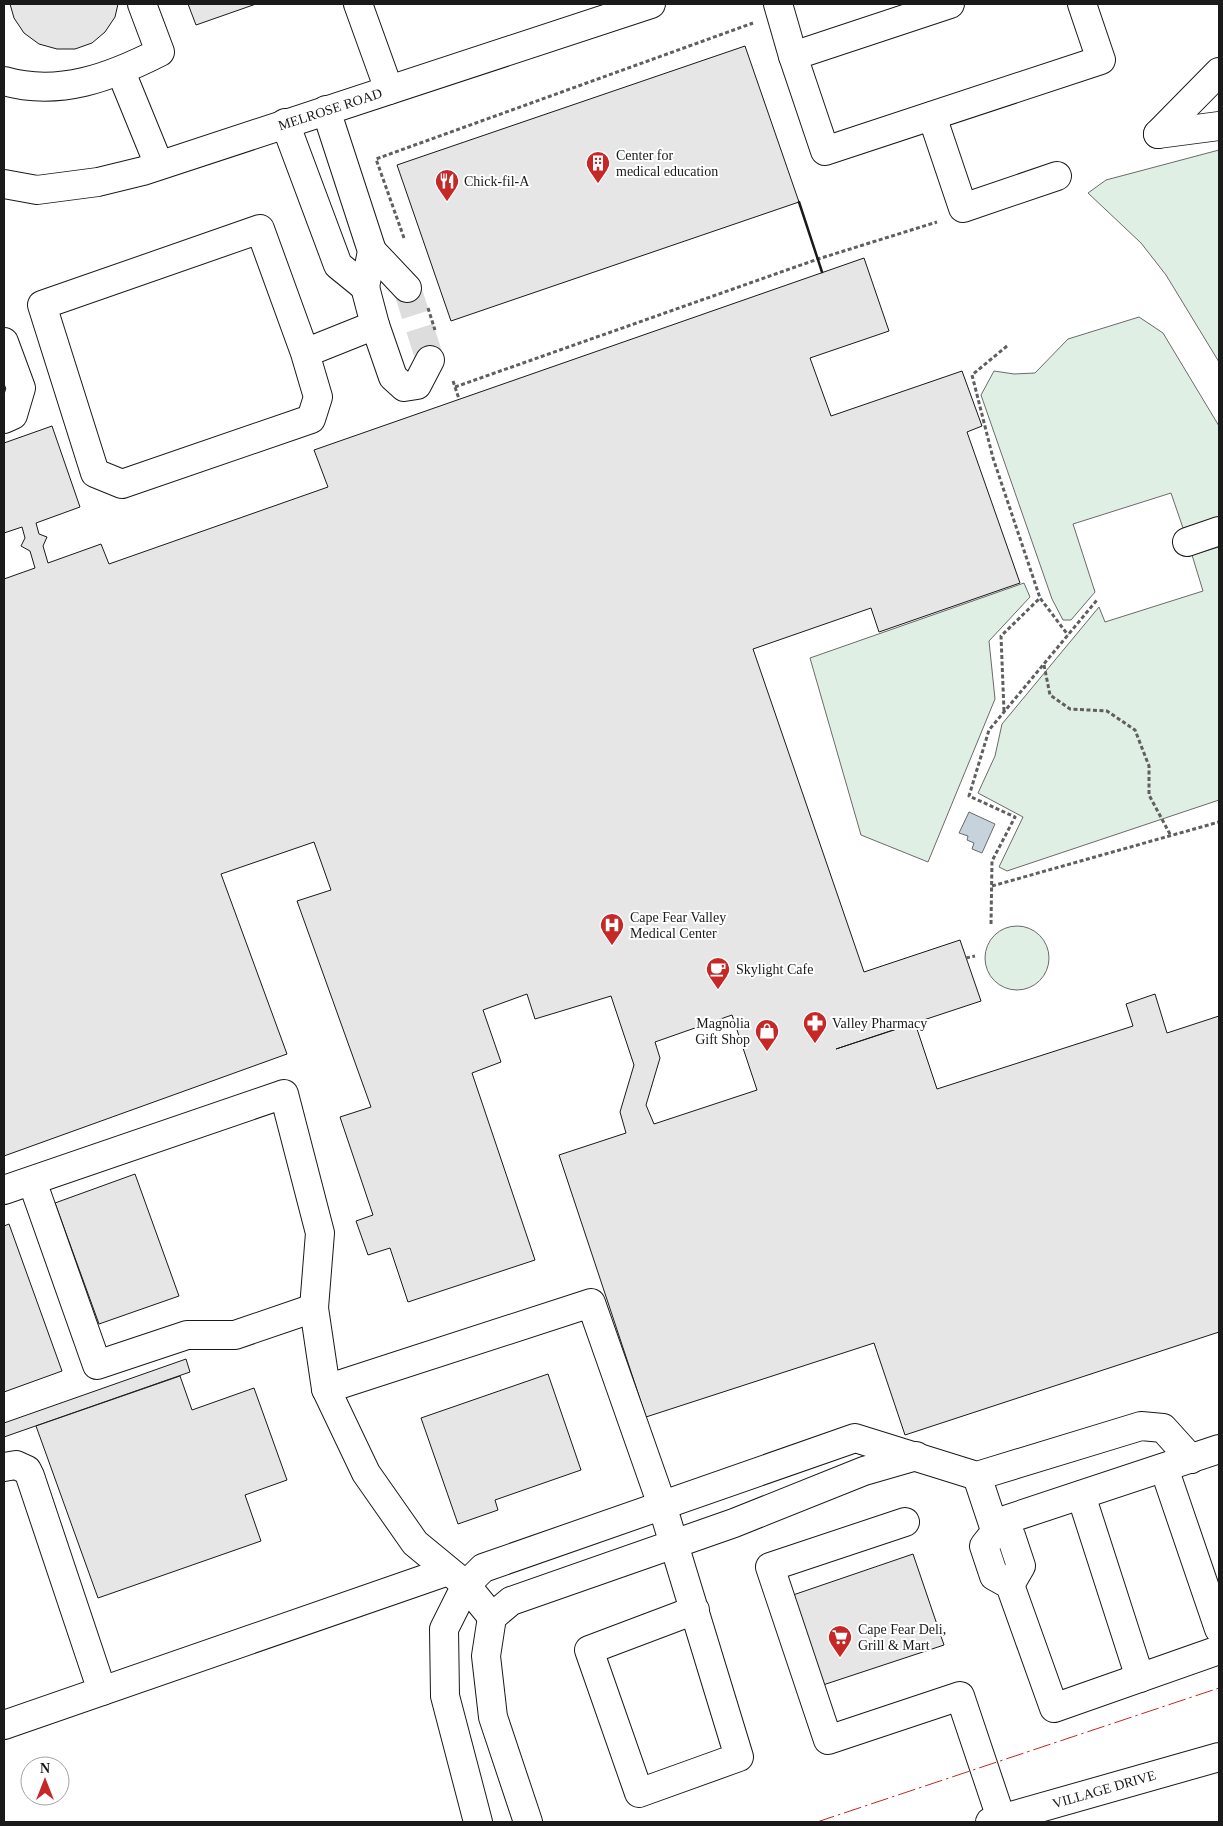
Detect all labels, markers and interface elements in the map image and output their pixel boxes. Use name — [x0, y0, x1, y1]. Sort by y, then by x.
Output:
street label: MELROSE ROAD — [276, 86, 384, 133]
place label: Center for medical education — [616, 148, 718, 179]
building icon: Center for medical education — [585, 150, 611, 184]
restaurant icon: Chick-fil-A — [434, 168, 460, 202]
place label: Chick-fil-A — [464, 174, 530, 189]
place label: Cape Fear Valley Medical Center — [630, 910, 726, 941]
hospital icon: Cape Fear Valley Medical Center — [599, 912, 625, 946]
cafe icon: Skylight Cafe — [705, 956, 731, 990]
place label: Skylight Cafe — [736, 962, 813, 977]
pharmacy icon: Valley Pharmacy — [802, 1010, 828, 1044]
place label: Magnolia Gift Shop — [695, 1016, 751, 1047]
place label: Valley Pharmacy — [832, 1016, 927, 1031]
shop icon: Magnolia Gift Shop — [754, 1018, 780, 1052]
place label: Cape Fear Deli, Grill & Mart — [858, 1622, 946, 1653]
supermarket icon: Cape Fear Deli, Grill & Mart — [827, 1624, 853, 1658]
north arrow — [20, 1756, 70, 1806]
text: N — [40, 1761, 50, 1776]
street label: VILLAGE DRIVE — [1051, 1768, 1158, 1811]

